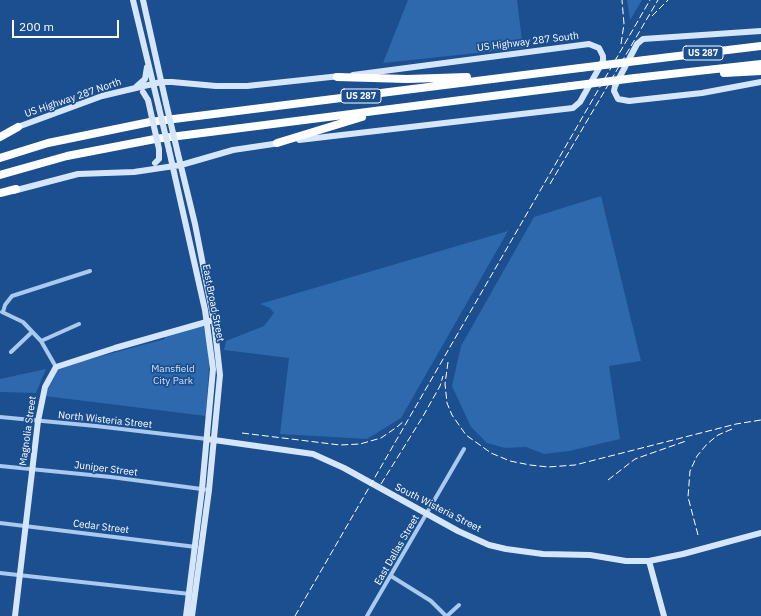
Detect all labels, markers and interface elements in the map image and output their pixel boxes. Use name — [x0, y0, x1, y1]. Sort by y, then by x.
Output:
scale bar — [14, 12, 121, 38]
text: 200 m — [19, 19, 54, 34]
street label: US Highway 287 South — [477, 30, 579, 54]
road number: US 287 — [683, 46, 723, 60]
street label: US Highway 287 North — [23, 76, 123, 120]
road number: US 287 — [341, 89, 381, 103]
street label: East Broad Street — [200, 263, 226, 343]
park label: Mansfield City Park — [151, 363, 195, 386]
street label: Magnolia Street — [17, 395, 39, 467]
street label: North Wisteria Street — [57, 409, 153, 431]
street label: Juniper Street — [74, 459, 138, 479]
street label: South Wisteria Street — [393, 481, 483, 535]
street label: East Dallas Street — [372, 513, 422, 587]
street label: Cedar Street — [72, 518, 130, 536]

